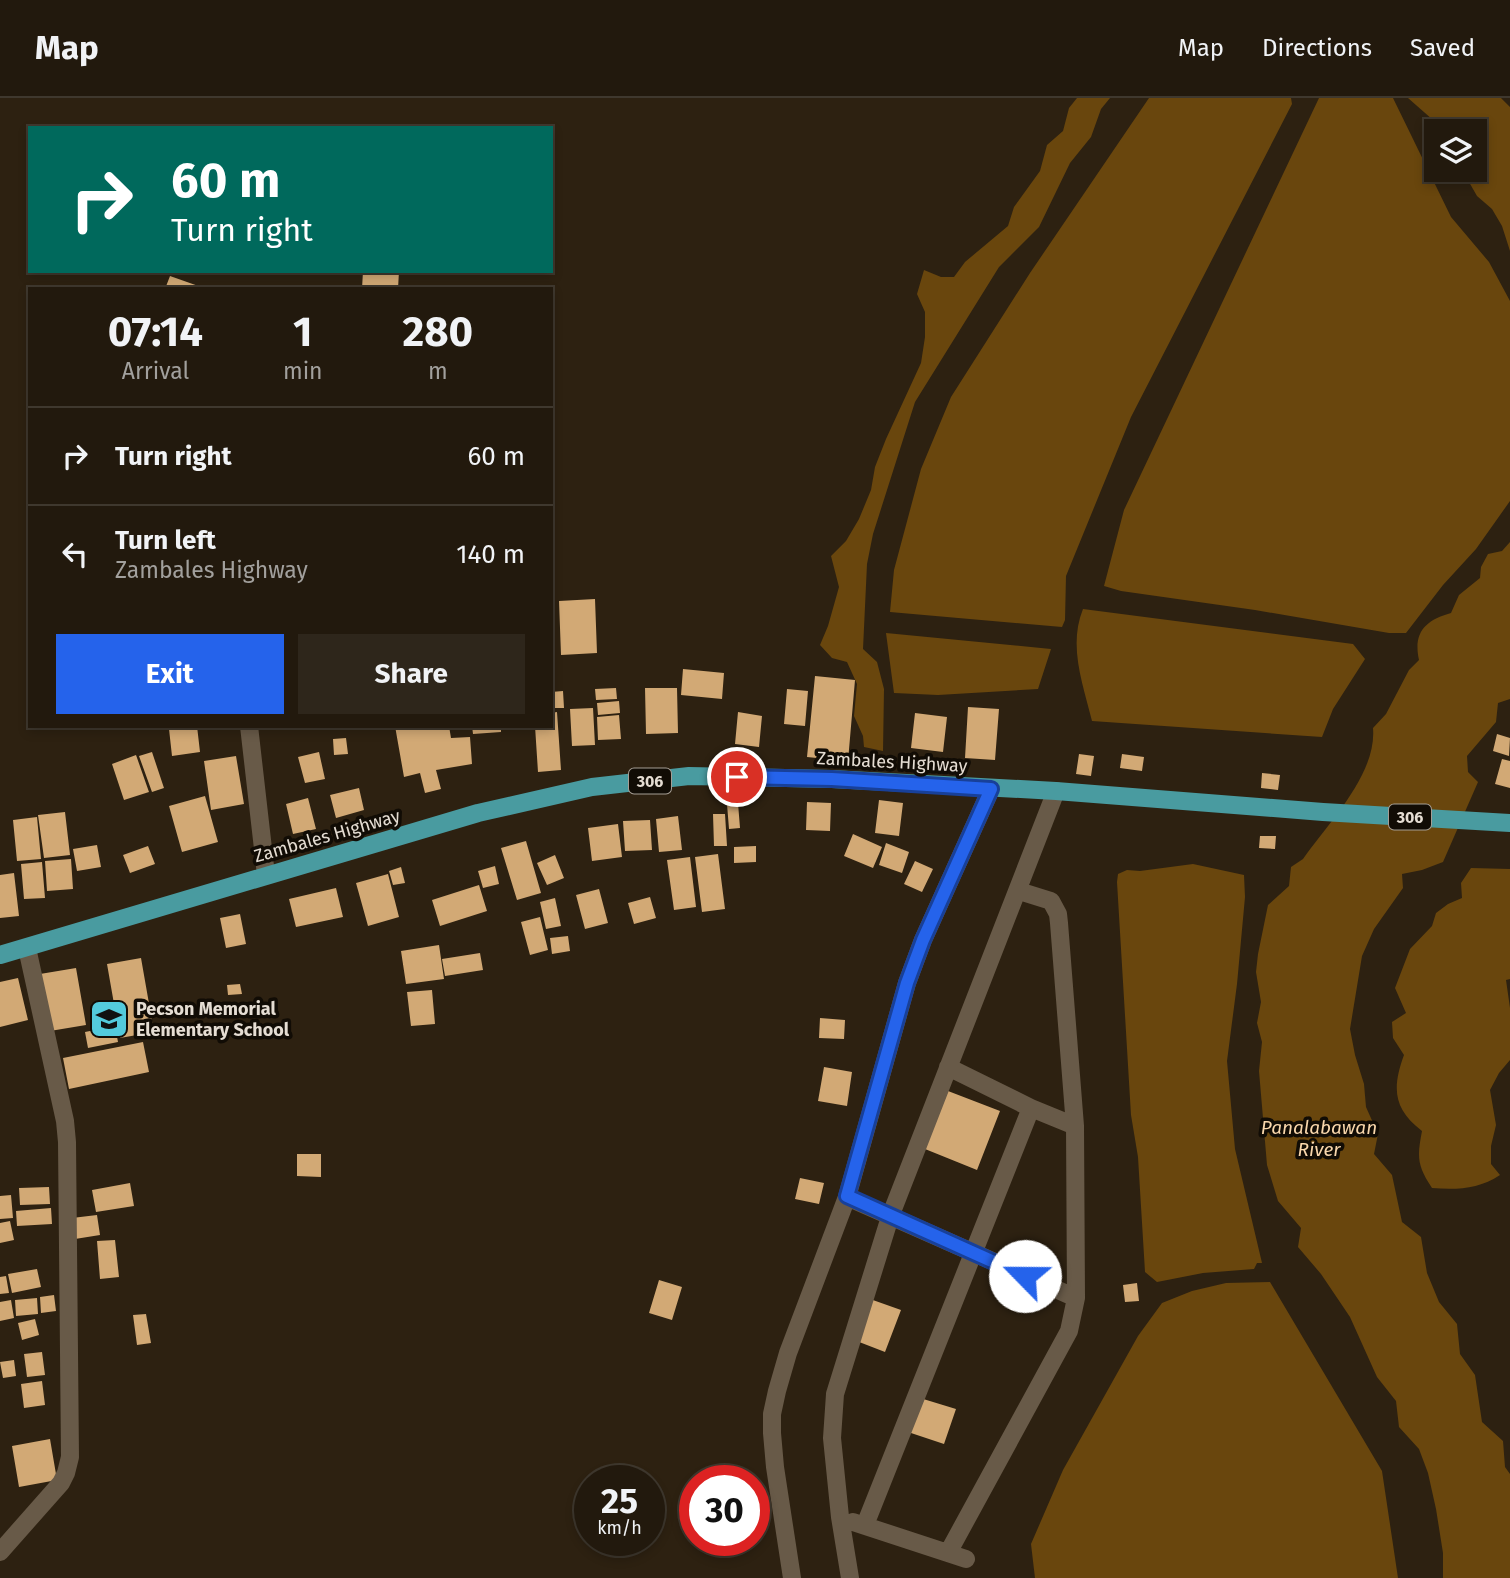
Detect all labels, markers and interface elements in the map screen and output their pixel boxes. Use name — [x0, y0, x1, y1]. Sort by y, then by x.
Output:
text: Map — [35, 28, 99, 68]
text: Map — [1178, 34, 1224, 62]
text: Directions — [1262, 34, 1372, 62]
text: Saved — [1410, 34, 1475, 62]
map controls — [1424, 119, 1487, 182]
button: layers — [1424, 119, 1487, 182]
text: 60 m — [171, 151, 280, 210]
icon: right — [56, 154, 147, 245]
text: Turn right — [171, 211, 313, 249]
text: 07:14 — [108, 307, 203, 357]
text: 1 — [293, 307, 313, 357]
text: 280 — [402, 307, 473, 357]
text: Arrival — [122, 357, 189, 385]
text: min — [283, 357, 323, 385]
text: m — [428, 357, 448, 385]
icon: right — [56, 437, 94, 475]
text: Turn right — [115, 441, 232, 472]
text: 60 m — [467, 441, 525, 472]
text: Turn left — [115, 525, 216, 556]
icon: left — [56, 535, 94, 573]
text: 140 m — [456, 539, 525, 570]
text: Zambales Highway — [115, 556, 308, 584]
button: Exit — [56, 634, 284, 714]
button: Share — [298, 634, 525, 714]
pin — [707, 747, 767, 807]
street label: Zambales Highway — [816, 747, 968, 777]
icon: arrive — [718, 758, 756, 796]
road number: 306 — [629, 768, 671, 794]
road number: 306 — [1389, 804, 1431, 830]
street label: Zambales Highway — [251, 805, 403, 867]
school or university icon: Pecson Memorial Elementary School — [88, 998, 130, 1040]
place label: Pecson Memorial Elementary School — [136, 998, 290, 1041]
water label: Panalabawan River — [1261, 1116, 1377, 1161]
position arrow — [988, 1239, 1062, 1313]
speed limit sign: 30 — [679, 1465, 770, 1556]
text: 25 — [601, 1480, 638, 1522]
text: km/h — [597, 1517, 642, 1539]

